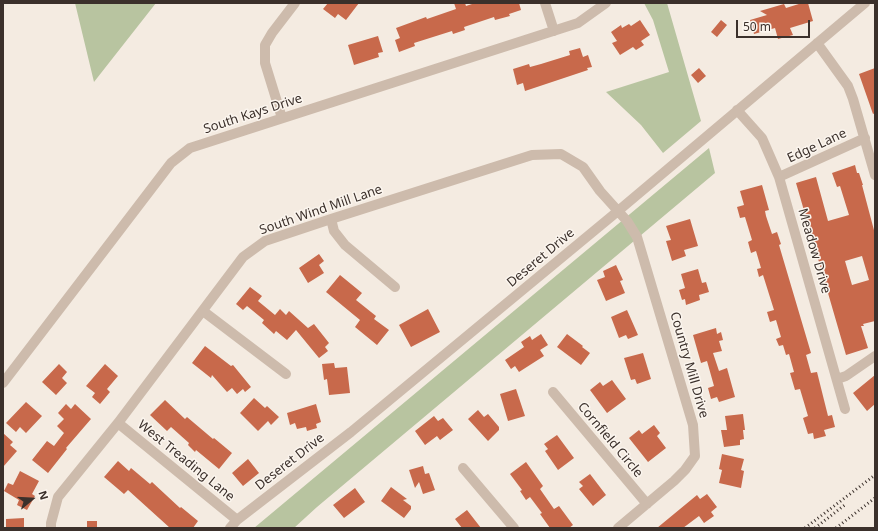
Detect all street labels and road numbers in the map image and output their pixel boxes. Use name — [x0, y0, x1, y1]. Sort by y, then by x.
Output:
street label: South Kays Drive — [202, 91, 304, 137]
street label: Edge Lane — [785, 126, 849, 166]
street label: South Wind Mill Lane — [258, 182, 384, 238]
street label: Meadow Drive — [794, 207, 834, 295]
street label: Deseret Drive — [504, 225, 578, 291]
street label: Country Mill Drive — [666, 310, 712, 420]
street label: Cornfield Circle — [574, 399, 646, 481]
street label: West Treading Lane — [134, 417, 238, 505]
street label: Deseret Drive — [252, 430, 328, 494]

